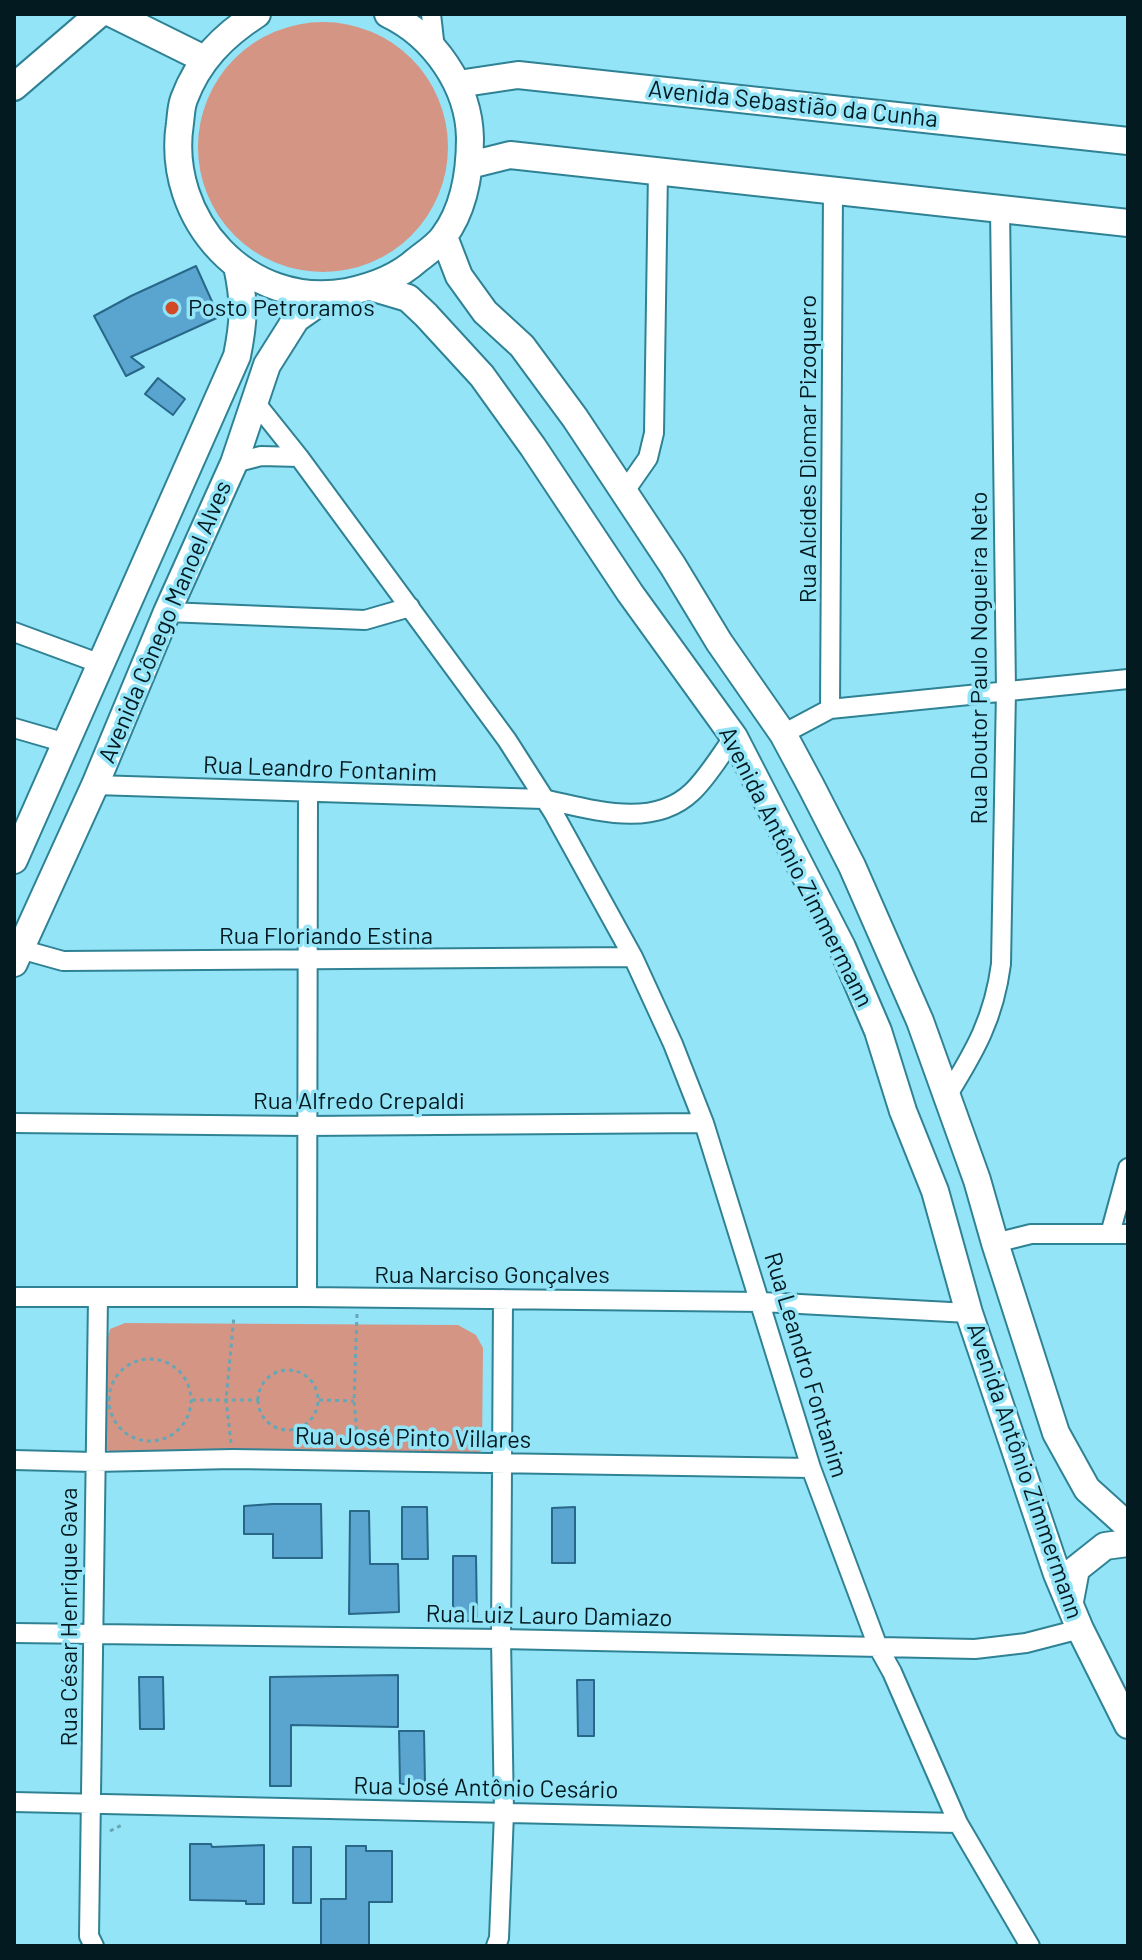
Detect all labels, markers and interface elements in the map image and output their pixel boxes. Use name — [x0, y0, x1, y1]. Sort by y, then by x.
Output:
street label: Avenida Sebastião da Cunha — [647, 74, 939, 134]
place label: Posto Petroramos — [188, 294, 375, 322]
street label: Rua Alcídes Diomar Pizoquero — [794, 295, 822, 603]
marker: Posto Petroramos — [163, 299, 181, 317]
street label: Avenida Cônego Manoel Alves — [92, 476, 238, 768]
street label: Rua Doutor Paulo Nogueira Neto — [965, 491, 993, 825]
street label: Avenida Antônio Zimmermann — [713, 722, 879, 1012]
street label: Rua Leandro Fontanim — [202, 751, 438, 787]
street label: Rua Floriando Estina — [219, 922, 433, 950]
street label: Rua Alfredo Crepaldi — [253, 1087, 465, 1115]
street label: Rua Leandro Fontanim — [758, 1249, 854, 1481]
street label: Rua Narciso Gonçalves — [374, 1261, 610, 1289]
street label: Avenida Antônio Zimmermann — [961, 1319, 1089, 1623]
street label: Rua José Pinto Villares — [295, 1422, 531, 1454]
street label: Rua César Henrique Gava — [55, 1487, 83, 1747]
street label: Rua Luiz Lauro Damiazo — [425, 1599, 673, 1633]
street label: Rua José Antônio Cesário — [353, 1771, 619, 1805]

